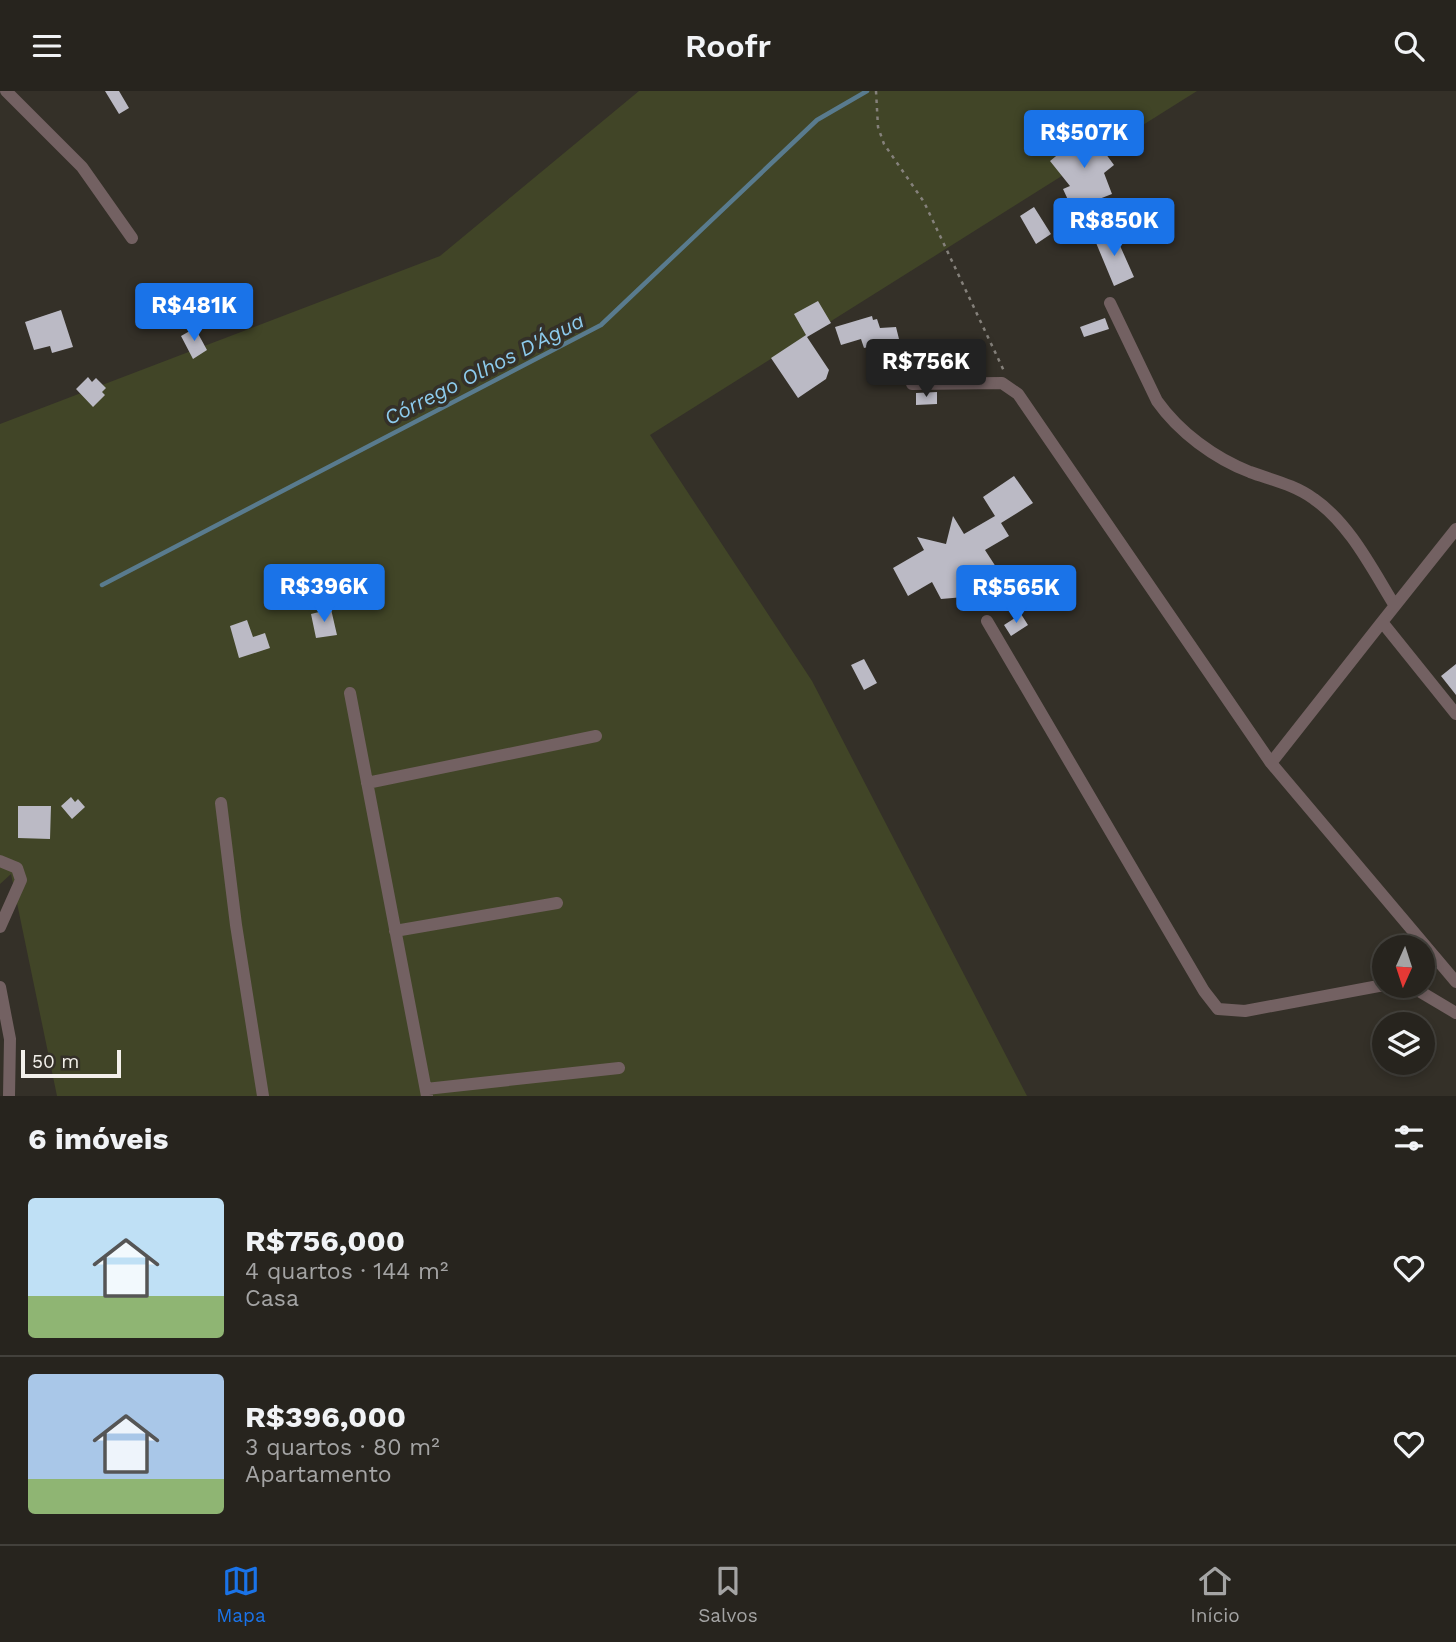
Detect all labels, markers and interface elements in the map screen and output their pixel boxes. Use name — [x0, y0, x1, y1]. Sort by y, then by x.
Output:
icon: menu — [28, 27, 66, 65]
text: Roofr — [685, 27, 771, 65]
icon: search — [1390, 27, 1428, 65]
pin: R$507K — [1027, 111, 1141, 170]
text: R$507K — [1040, 119, 1128, 146]
pin: R$850K — [1057, 199, 1171, 258]
text: R$850K — [1069, 207, 1159, 234]
pin: R$481K — [137, 283, 251, 343]
text: R$481K — [151, 292, 237, 319]
water label: Córrego Olhos D'Água — [380, 308, 588, 430]
pin: R$756K — [869, 339, 983, 399]
text: R$756K — [882, 348, 970, 375]
pin: R$396K — [267, 565, 381, 624]
pin: R$565K — [959, 566, 1073, 625]
text: R$396K — [280, 573, 368, 600]
text: R$565K — [972, 574, 1060, 601]
north arrow — [1372, 935, 1435, 997]
map controls — [1372, 935, 1435, 1075]
button: layers — [1372, 1012, 1435, 1075]
scale bar — [21, 1047, 121, 1079]
text: 50 m — [32, 1050, 79, 1073]
icon: filters — [1390, 1119, 1428, 1157]
text: 6 imóveis — [28, 1121, 168, 1156]
text: R$756,000 — [245, 1223, 405, 1258]
icon: home — [84, 1226, 168, 1310]
icon: heart — [1390, 1249, 1428, 1287]
text: 4 quartos · 144 m² — [245, 1258, 448, 1285]
text: Casa — [245, 1285, 299, 1312]
text: R$396,000 — [245, 1399, 406, 1434]
icon: home — [84, 1402, 168, 1486]
icon: heart — [1390, 1425, 1428, 1463]
text: 3 quartos · 80 m² — [245, 1434, 440, 1461]
text: Apartamento — [245, 1461, 392, 1488]
tab: Mapa — [216, 1562, 266, 1627]
tab: Salvos — [698, 1562, 758, 1627]
tab: Início — [1190, 1562, 1240, 1627]

